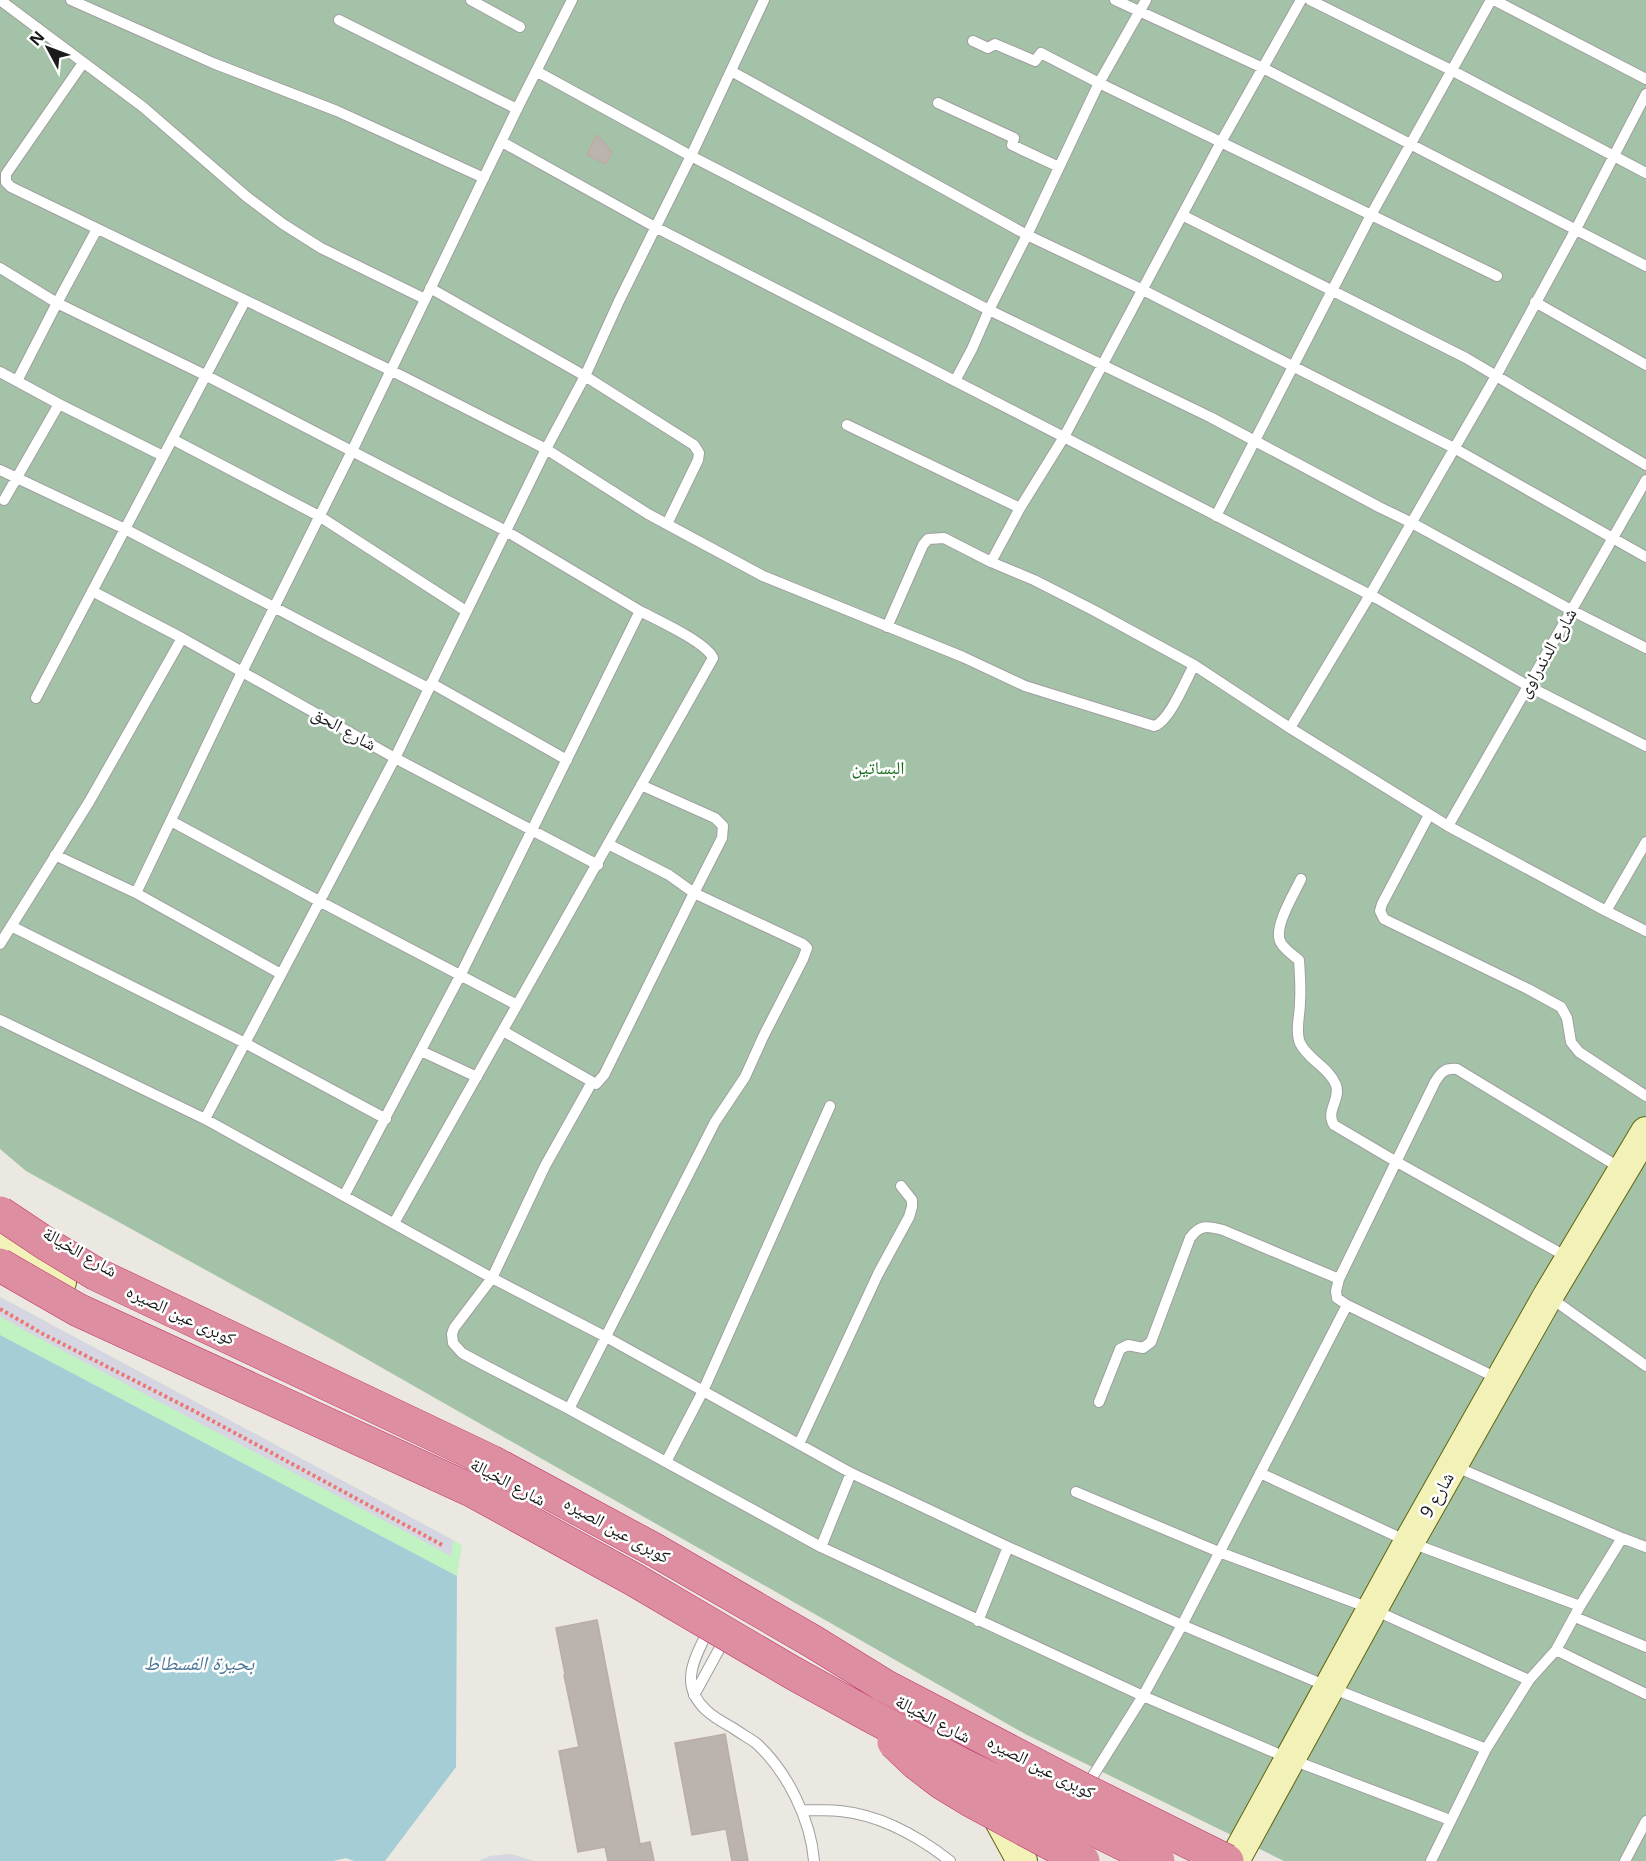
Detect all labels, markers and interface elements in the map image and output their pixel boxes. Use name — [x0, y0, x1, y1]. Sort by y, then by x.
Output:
north arrow — [18, 18, 78, 78]
text: N — [24, 26, 49, 50]
street label: شارع الدندراوى — [1511, 603, 1581, 702]
street label: شارع الحق — [308, 701, 381, 756]
park label: البساتين — [851, 755, 905, 779]
street label: شارع الخيالة — [39, 1220, 122, 1282]
street label: كوبرى عين الصيره — [123, 1278, 240, 1350]
street label: شارع الخيالة — [467, 1451, 550, 1511]
street label: شارع 9 — [1413, 1467, 1459, 1522]
street label: كوبرى عين الصيره — [560, 1490, 675, 1568]
water label: بحيرة الفسطاط — [144, 1649, 255, 1676]
street label: شارع الخيالة — [892, 1688, 975, 1748]
street label: كوبرى عين الصيره — [983, 1729, 1100, 1804]

